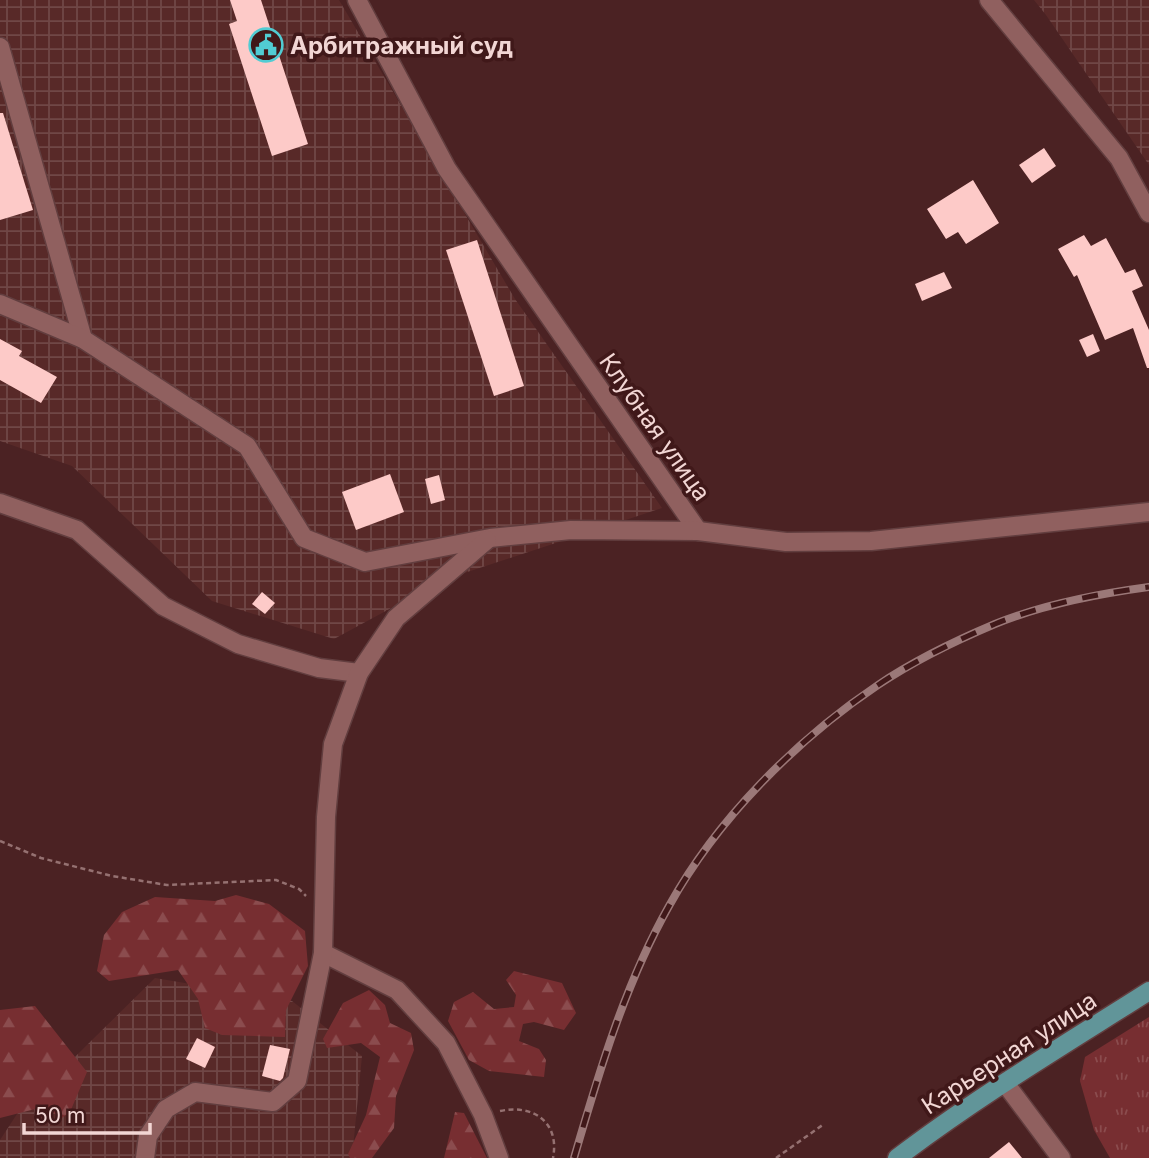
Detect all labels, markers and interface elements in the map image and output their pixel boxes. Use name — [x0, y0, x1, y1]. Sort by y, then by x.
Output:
public building icon: Арбитражный суд — [247, 26, 285, 64]
place label: Арбитражный суд — [290, 31, 513, 60]
street label: Клубная улица — [593, 348, 717, 506]
street label: Карьерная улица — [916, 986, 1102, 1120]
scale bar — [24, 1092, 150, 1136]
text: 50 m — [35, 1103, 85, 1128]

